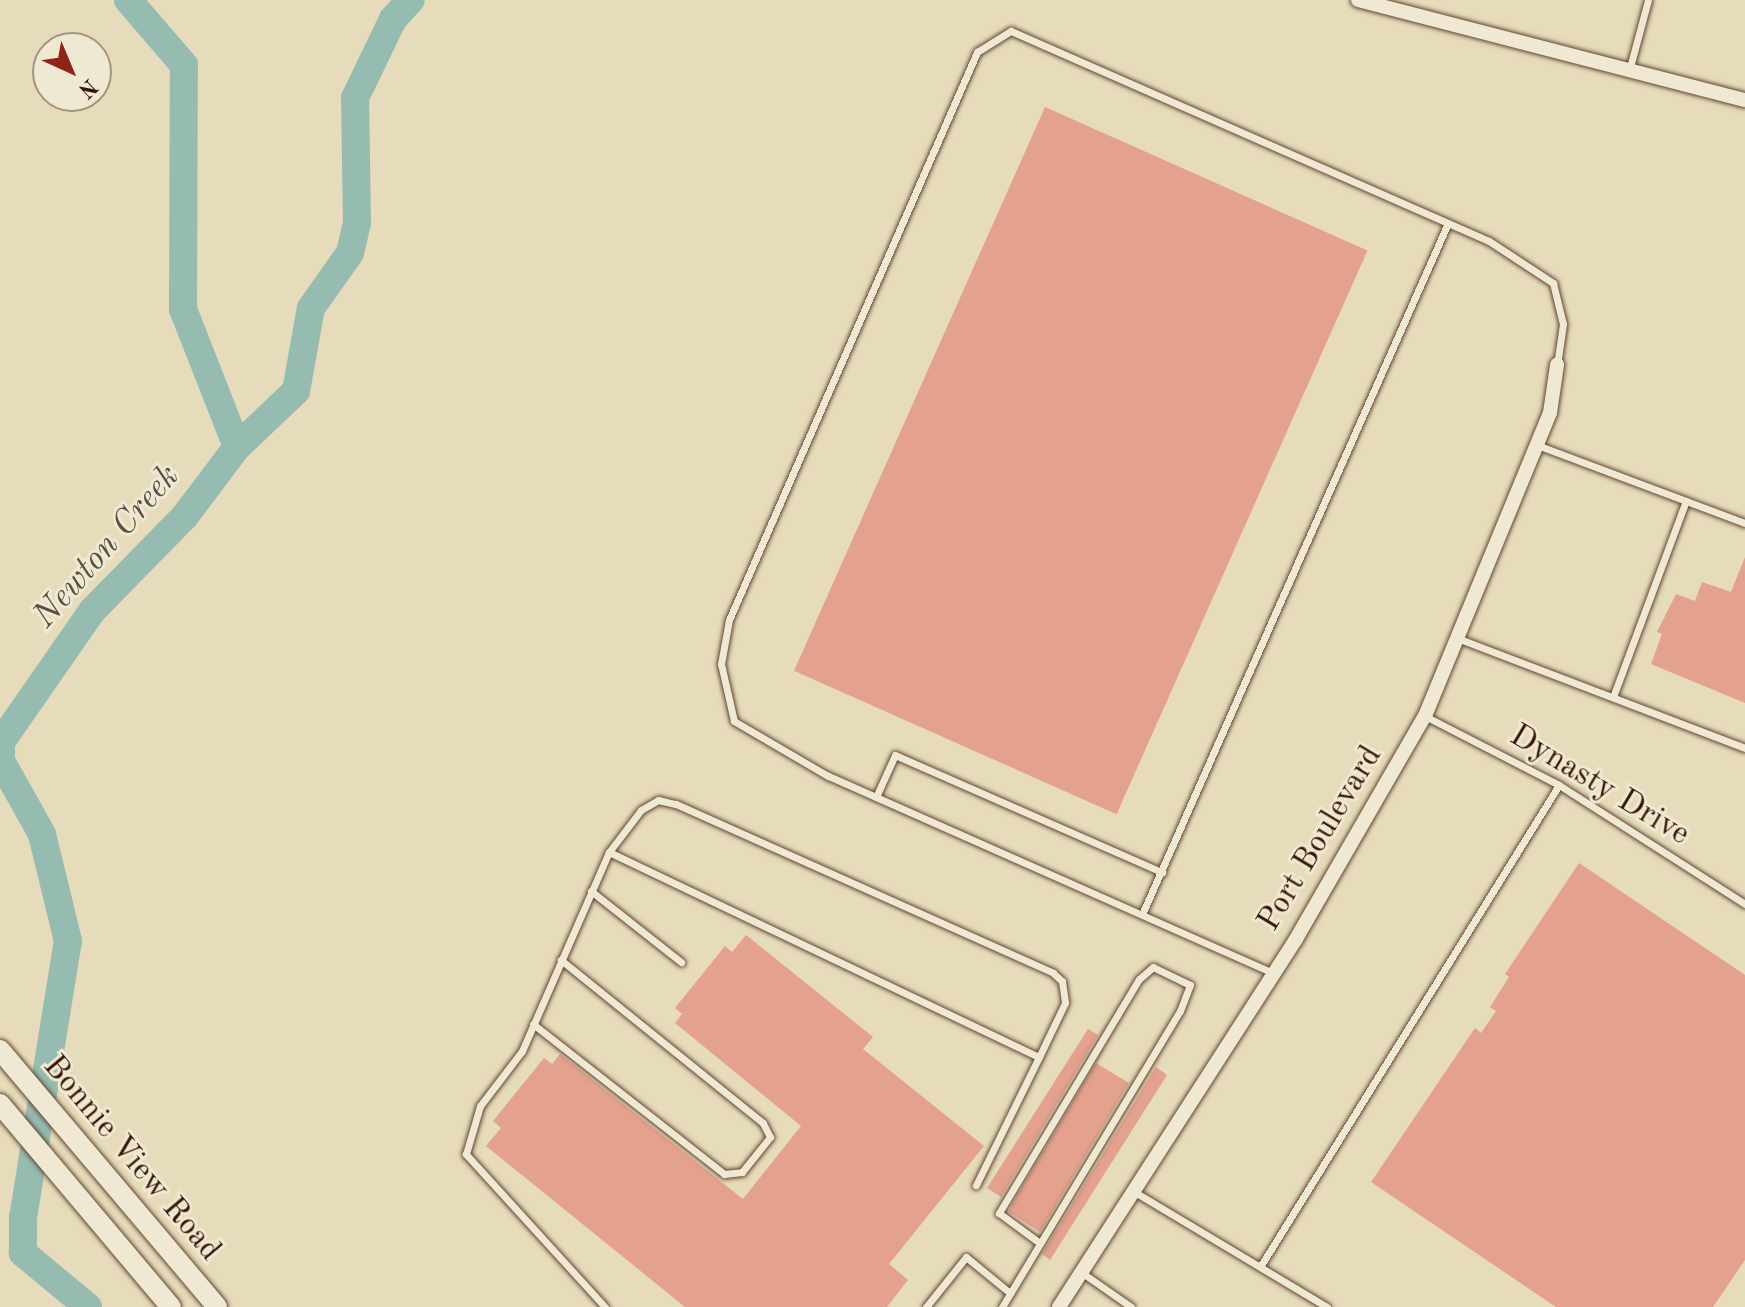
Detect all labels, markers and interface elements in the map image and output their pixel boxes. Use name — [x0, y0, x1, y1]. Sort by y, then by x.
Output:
north arrow — [32, 32, 112, 112]
text: N — [74, 74, 101, 102]
water label: Newton Creek — [25, 457, 189, 637]
street label: Dynasty Drive — [1502, 717, 1696, 855]
street label: Port Boulevard — [1251, 739, 1391, 939]
street label: Bonnie View Road — [34, 1048, 228, 1270]

